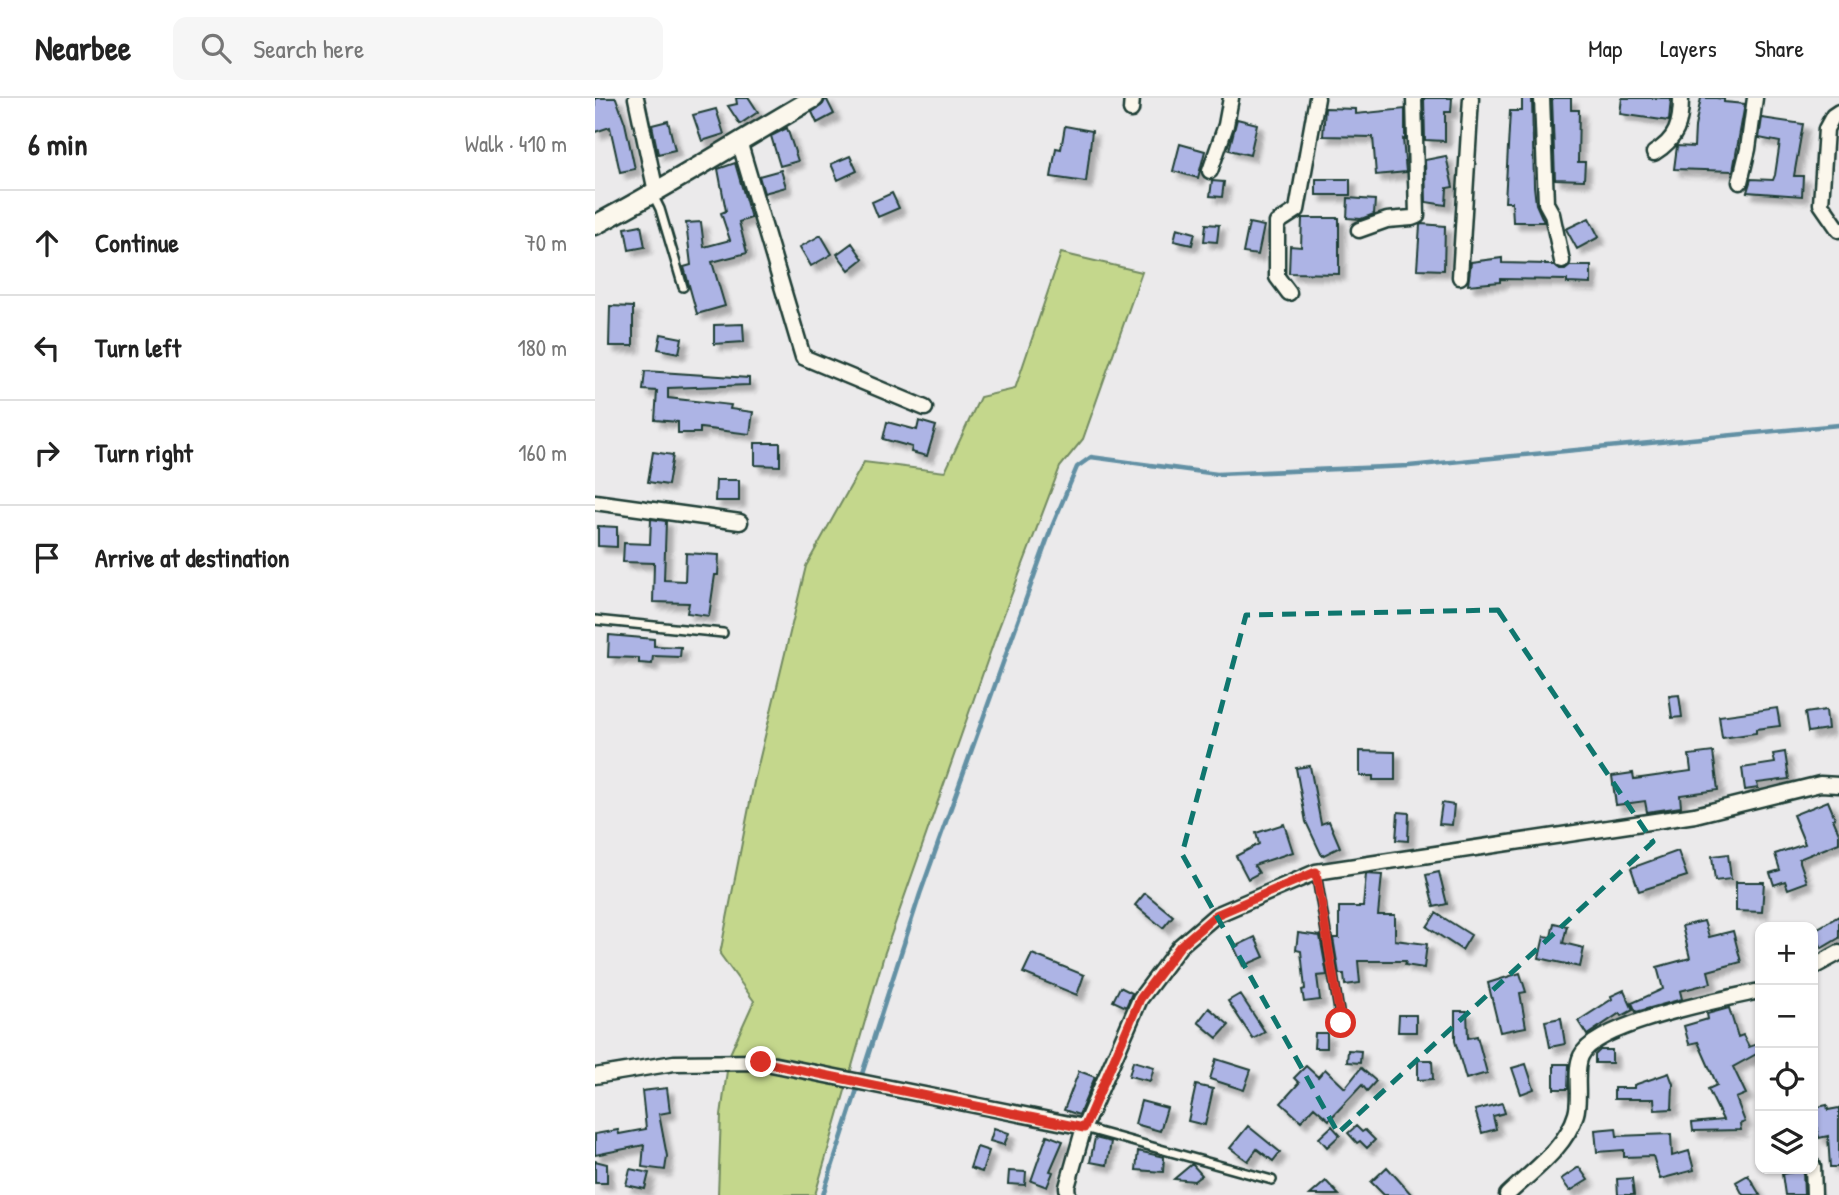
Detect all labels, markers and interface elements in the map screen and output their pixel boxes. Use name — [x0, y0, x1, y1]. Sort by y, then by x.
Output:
search box — [173, 17, 663, 80]
text: Nearbee — [35, 26, 131, 70]
icon: search — [197, 29, 235, 67]
text: Search here — [253, 31, 364, 66]
text: Map — [1588, 32, 1622, 64]
text: Layers — [1660, 32, 1717, 64]
text: Share — [1755, 32, 1804, 64]
text: 6 min — [28, 124, 88, 164]
text: Walk · 410 m — [465, 128, 567, 159]
icon: ahead — [28, 224, 66, 262]
text: Continue — [95, 225, 179, 260]
text: 70 m — [524, 227, 567, 258]
icon: left — [28, 329, 66, 367]
text: Turn left — [95, 330, 181, 365]
text: 180 m — [517, 332, 567, 363]
icon: right — [28, 434, 66, 472]
text: Turn right — [95, 435, 193, 470]
text: 160 m — [518, 437, 567, 468]
icon: arrive — [28, 539, 66, 577]
text: Arrive at destination — [95, 540, 290, 575]
map controls — [1755, 922, 1818, 1174]
button: + — [1755, 922, 1818, 985]
button: − — [1755, 985, 1818, 1048]
route start — [1325, 1007, 1356, 1038]
route end — [745, 1046, 776, 1077]
button: locate — [1755, 1048, 1818, 1111]
button: layers — [1755, 1111, 1818, 1174]

